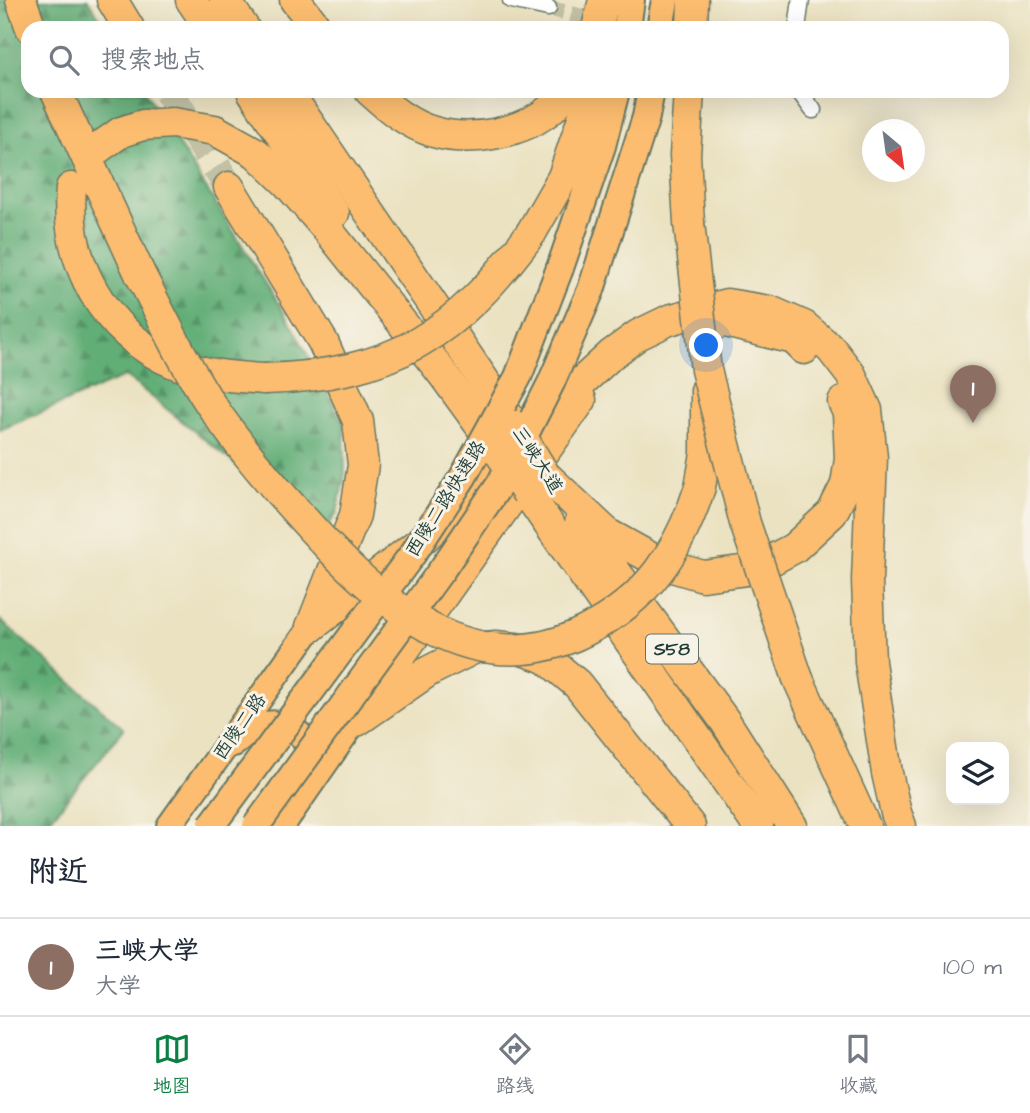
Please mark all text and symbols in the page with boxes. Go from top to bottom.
search box [21,21,1009,98]
icon: search [45,41,83,79]
text: 搜索地点 [101,42,205,78]
north arrow [862,119,925,182]
your location [689,328,723,362]
pin: 1 [950,365,996,423]
street label: 三峡大道 [505,421,569,499]
street label: 西陵二路快速路 [399,435,493,563]
road number: S58 [646,634,698,664]
street label: 西陵二路 [207,688,273,766]
map controls [946,742,1009,805]
button: layers [946,742,1009,805]
text: 附近 [28,851,88,893]
text: 三峡大学 [95,933,199,969]
text: 1 [50,951,52,983]
text: 100 m [943,951,1002,983]
text: 大学 [95,970,141,1002]
tab: 地图 [153,1030,191,1100]
tab: 路线 [496,1030,534,1100]
tab: 收藏 [839,1030,877,1100]

